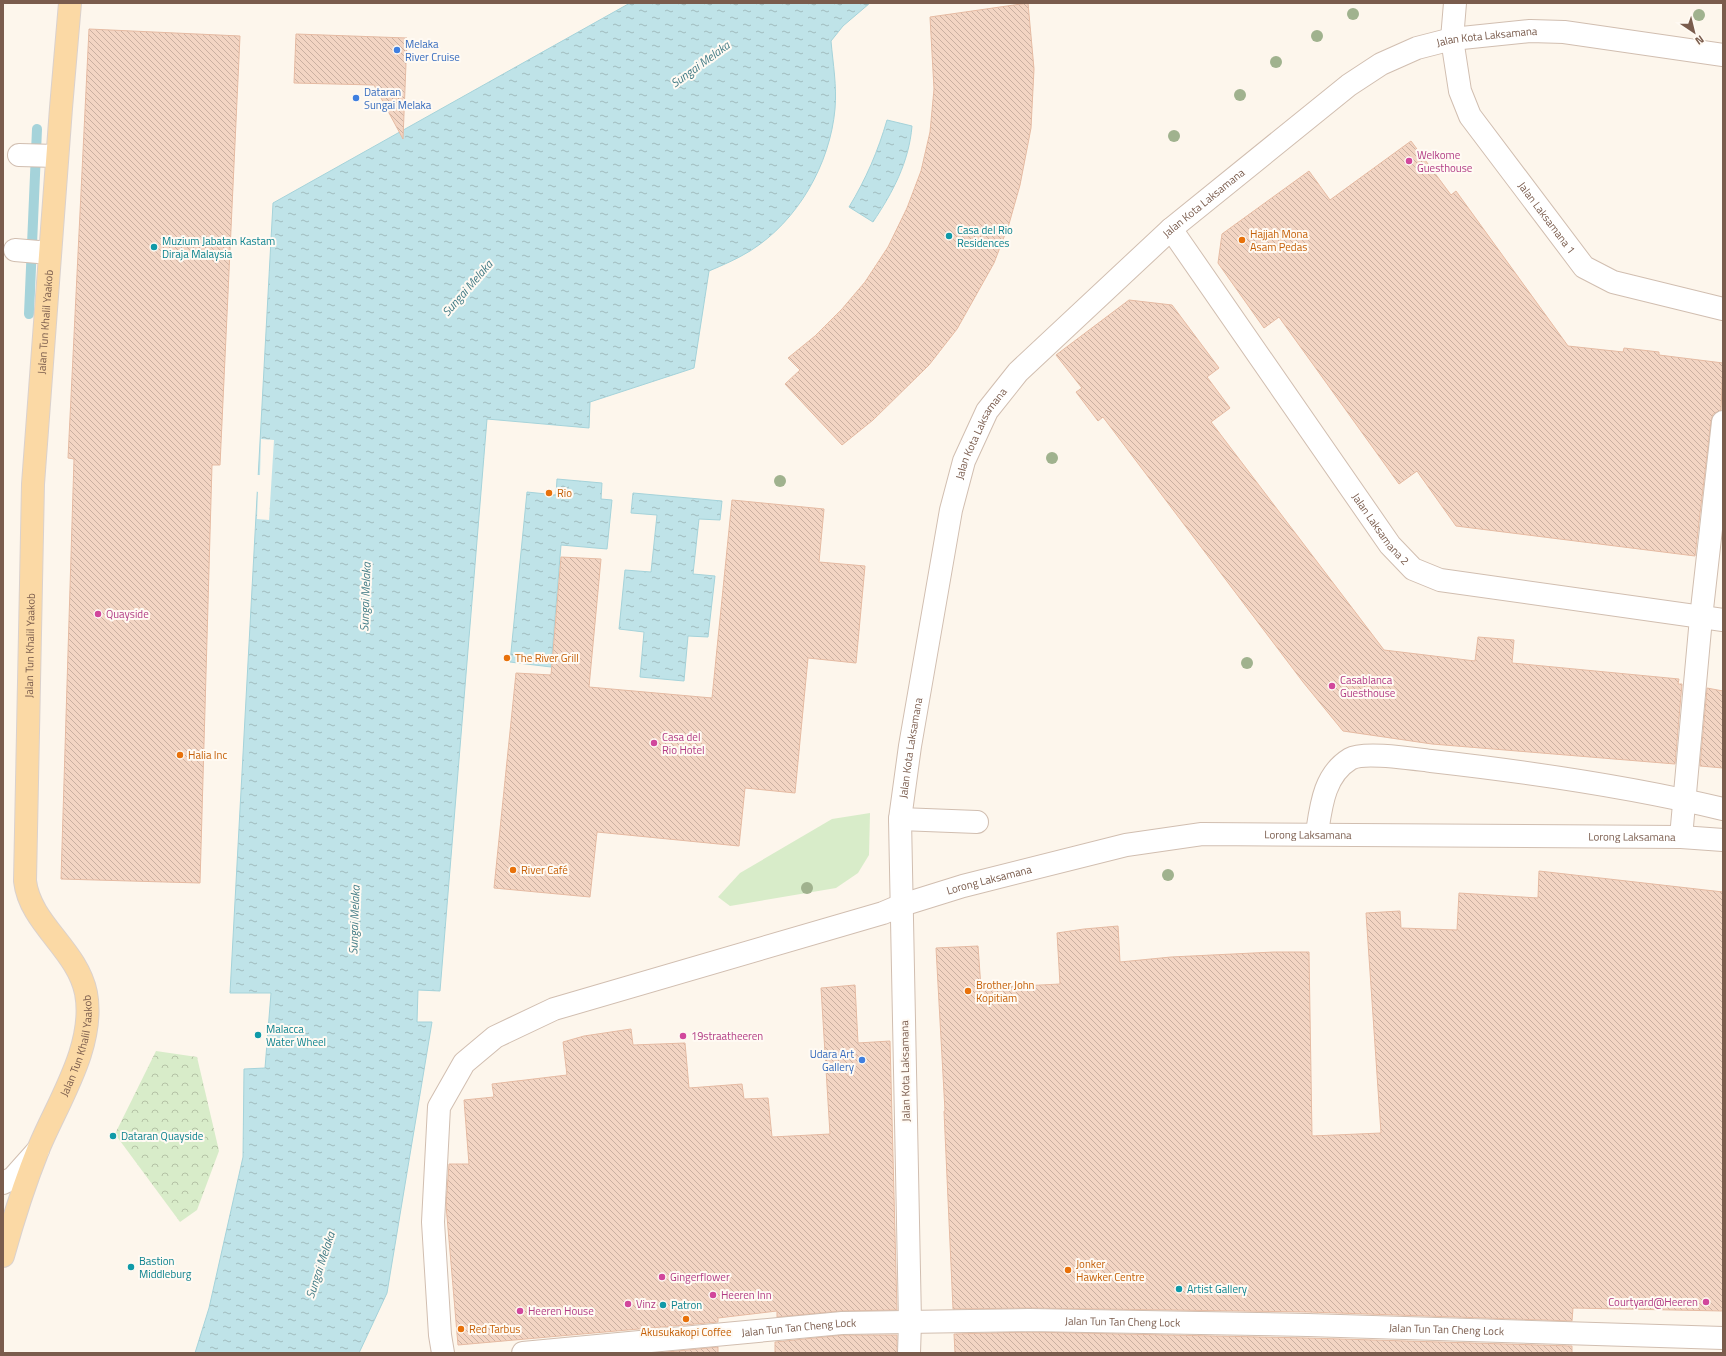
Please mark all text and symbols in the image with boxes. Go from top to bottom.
north arrow [1674,12,1714,52]
street label: Jalan Kota Laksamana [1435,23,1538,51]
text: N [1692,31,1707,49]
water label: Sungai Melaka [666,35,734,92]
place label: Melaka River Cruise [405,36,460,65]
marker: Melaka River Cruise [392,45,402,55]
place label: Dataran Sungai Melaka [364,84,432,113]
marker: Dataran Sungai Melaka [351,93,361,103]
place label: Welkome Guesthouse [1417,147,1473,176]
marker: Welkome Guesthouse [1404,156,1414,166]
street label: Jalan Kota Laksamana [1159,164,1248,241]
street label: Jalan Laksamana 1 [1514,178,1579,257]
place label: Casa del Rio Residences [957,222,1013,251]
place label: Hajjah Mona Asam Pedas [1250,226,1308,255]
marker: Casa del Rio Residences [944,231,954,241]
place label: Muzium Jabatan Kastam Diraja Malaysia [162,233,275,262]
marker: Hajjah Mona Asam Pedas [1237,235,1247,245]
marker: Muzium Jabatan Kastam Diraja Malaysia [149,242,159,252]
water label: Sungai Melaka [437,255,498,320]
street label: Jalan Tun Khalil Yaakob [33,269,57,375]
street label: Jalan Kota Laksamana [951,384,1011,481]
place label: Rio [557,485,572,501]
marker: Rio [544,488,554,498]
street label: Jalan Laksamana 2 [1348,490,1413,568]
water label: Sungai Melaka [354,561,376,632]
street label: Jalan Tun Khalil Yaakob [21,593,39,698]
place label: Quayside [106,606,149,622]
marker: Quayside [93,609,103,619]
place label: The River Grill [515,650,579,666]
marker: The River Grill [502,653,512,663]
place label: Casablanca Guesthouse [1340,672,1396,701]
marker: Casablanca Guesthouse [1327,681,1337,691]
street label: Jalan Kota Laksamana [895,696,926,799]
place label: Casa del Rio Hotel [662,729,705,758]
marker: Casa del Rio Hotel [649,738,659,748]
place label: Halia Inc [188,747,227,763]
marker: Halia Inc [175,750,185,760]
street label: Lorong Laksamana [1264,826,1352,843]
street label: Lorong Laksamana [1588,828,1676,845]
street label: Lorong Laksamana [944,861,1034,899]
place label: River Café [521,862,568,878]
marker: River Café [508,865,518,875]
water label: Sungai Melaka [343,884,365,955]
place label: Brother John Kopitiam [976,977,1035,1006]
marker: Brother John Kopitiam [963,986,973,996]
street label: Jalan Tun Khalil Yaakob [56,994,96,1099]
street label: Jalan Kota Laksamana [896,1020,914,1122]
place label: Malacca Water Wheel [266,1021,326,1050]
place label: 19straatheeren [691,1028,763,1044]
marker: Malacca Water Wheel [253,1030,263,1040]
marker: 19straatheeren [678,1031,688,1041]
place label: Udara Art Gallery [810,1046,855,1075]
marker: Udara Art Gallery [857,1055,867,1065]
place label: Dataran Quayside [121,1128,204,1144]
marker: Dataran Quayside [108,1131,118,1141]
water label: Sungai Melaka [300,1228,340,1301]
place label: Bastion Middleburg [139,1253,192,1282]
place label: Jonker Hawker Centre [1076,1256,1145,1285]
marker: Bastion Middleburg [126,1262,136,1272]
marker: Jonker Hawker Centre [1063,1265,1073,1275]
place label: Gingerflower [670,1269,730,1285]
marker: Gingerflower [657,1272,667,1282]
place label: Artist Gallery [1187,1281,1248,1297]
marker: Artist Gallery [1174,1284,1184,1294]
place label: Heeren Inn [721,1287,772,1303]
marker: Heeren Inn [708,1290,718,1300]
place label: Courtyard@Heeren [1608,1294,1698,1310]
place label: Vinz [636,1296,656,1312]
place label: Patron [671,1297,702,1313]
marker: Courtyard@Heeren [1701,1297,1711,1307]
marker: Vinz [623,1299,633,1309]
marker: Patron [658,1300,668,1310]
place label: Heeren House [528,1303,594,1319]
marker: Heeren House [515,1306,525,1316]
street label: Jalan Tun Tan Cheng Lock [1065,1313,1181,1331]
marker: Akusukakopi Coffee [681,1314,691,1324]
street label: Jalan Tun Tan Cheng Lock [741,1315,857,1340]
street label: Jalan Tun Tan Cheng Lock [1389,1320,1505,1339]
place label: Red Tarbus [469,1321,520,1337]
marker: Red Tarbus [456,1324,466,1334]
place label: Akusukakopi Coffee [641,1324,732,1340]

